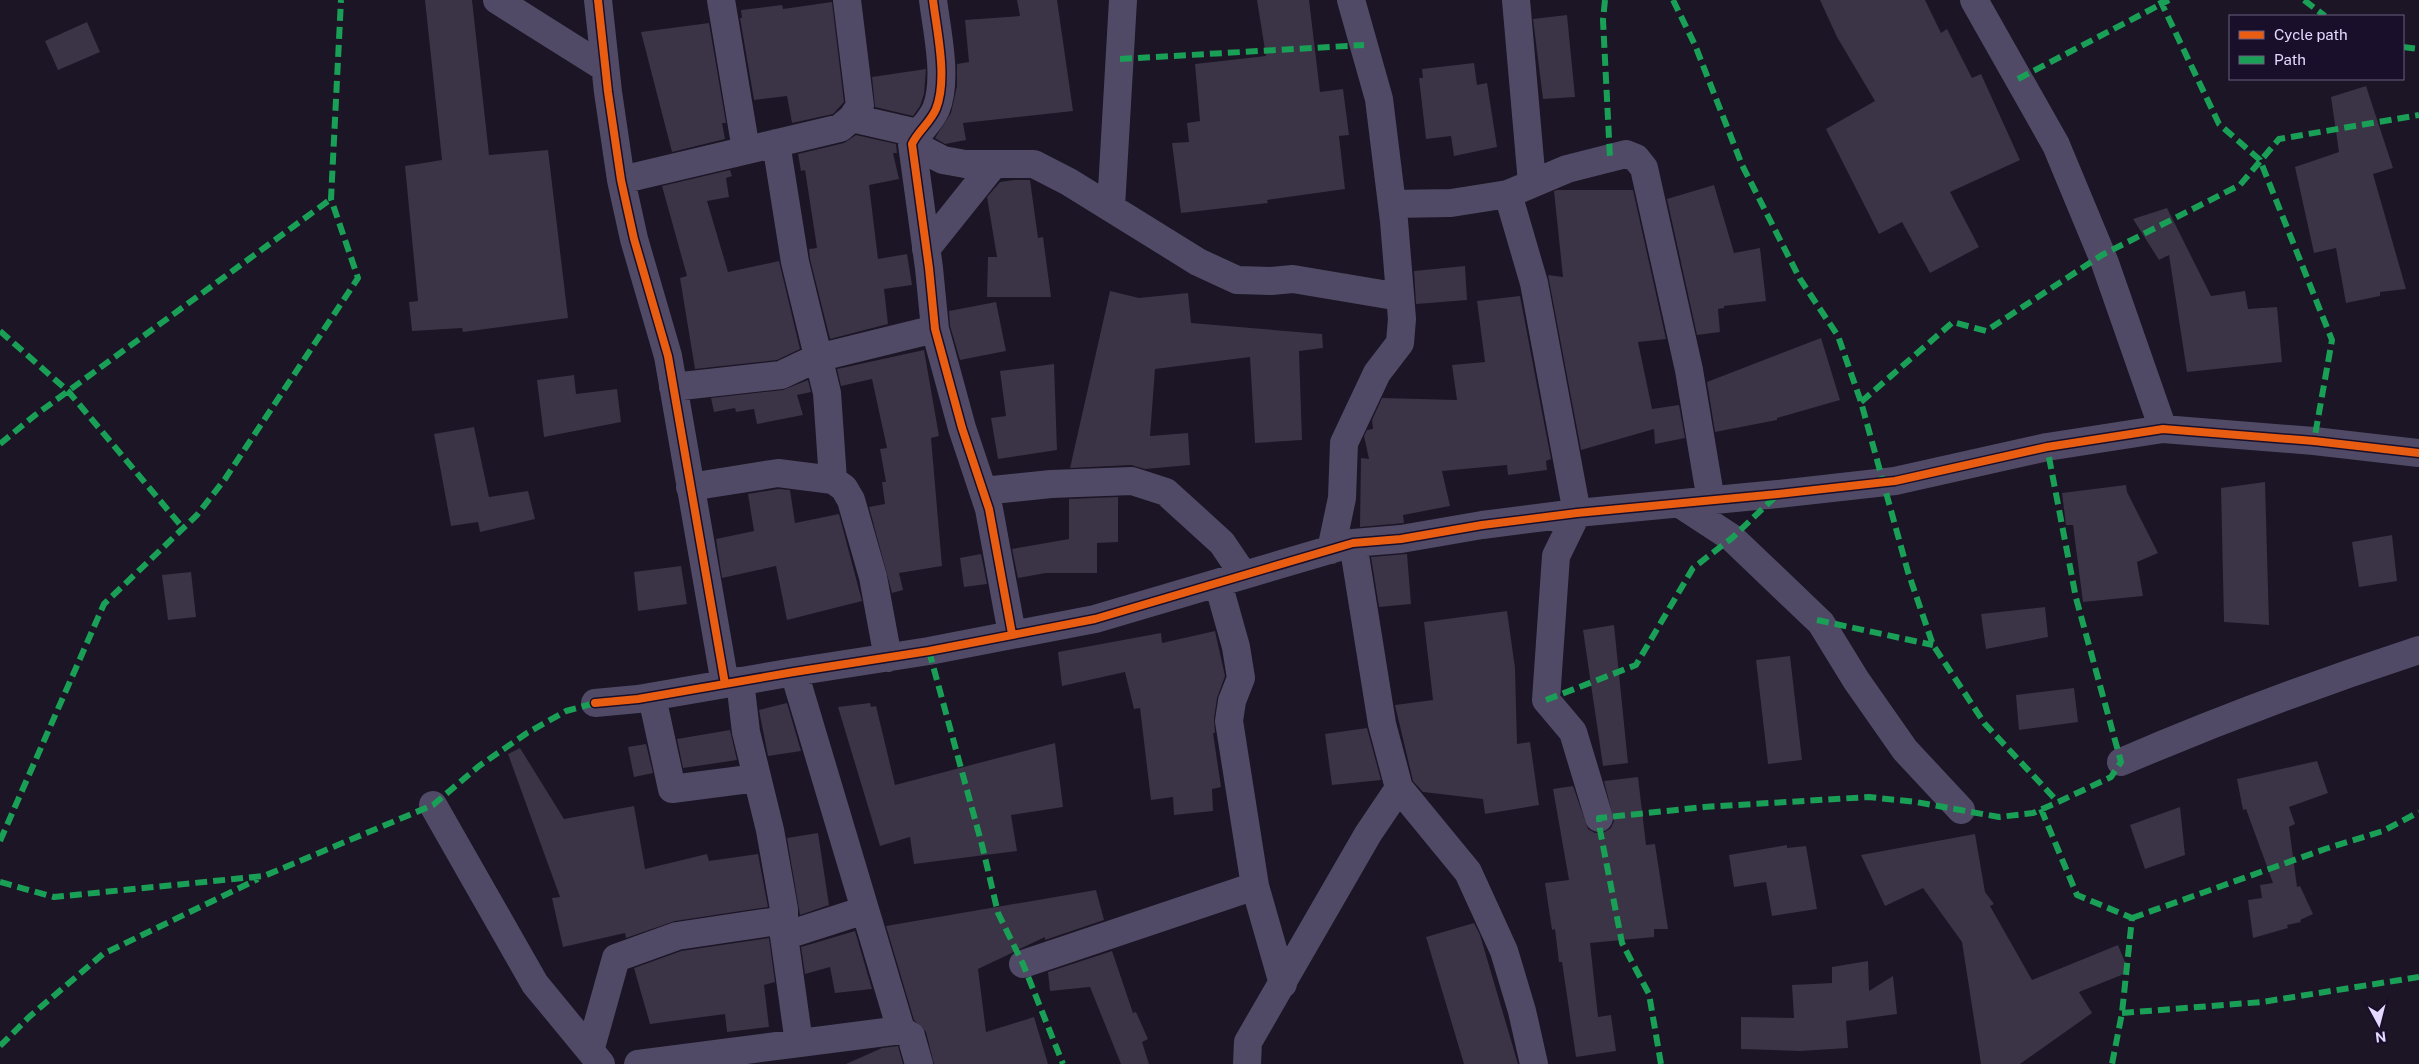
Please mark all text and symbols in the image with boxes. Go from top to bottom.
legend [2229,15,2404,80]
text: Cycle path [2274,26,2348,43]
text: Path [2274,51,2306,68]
north arrow [2354,999,2404,1049]
text: N [2374,1028,2387,1046]

